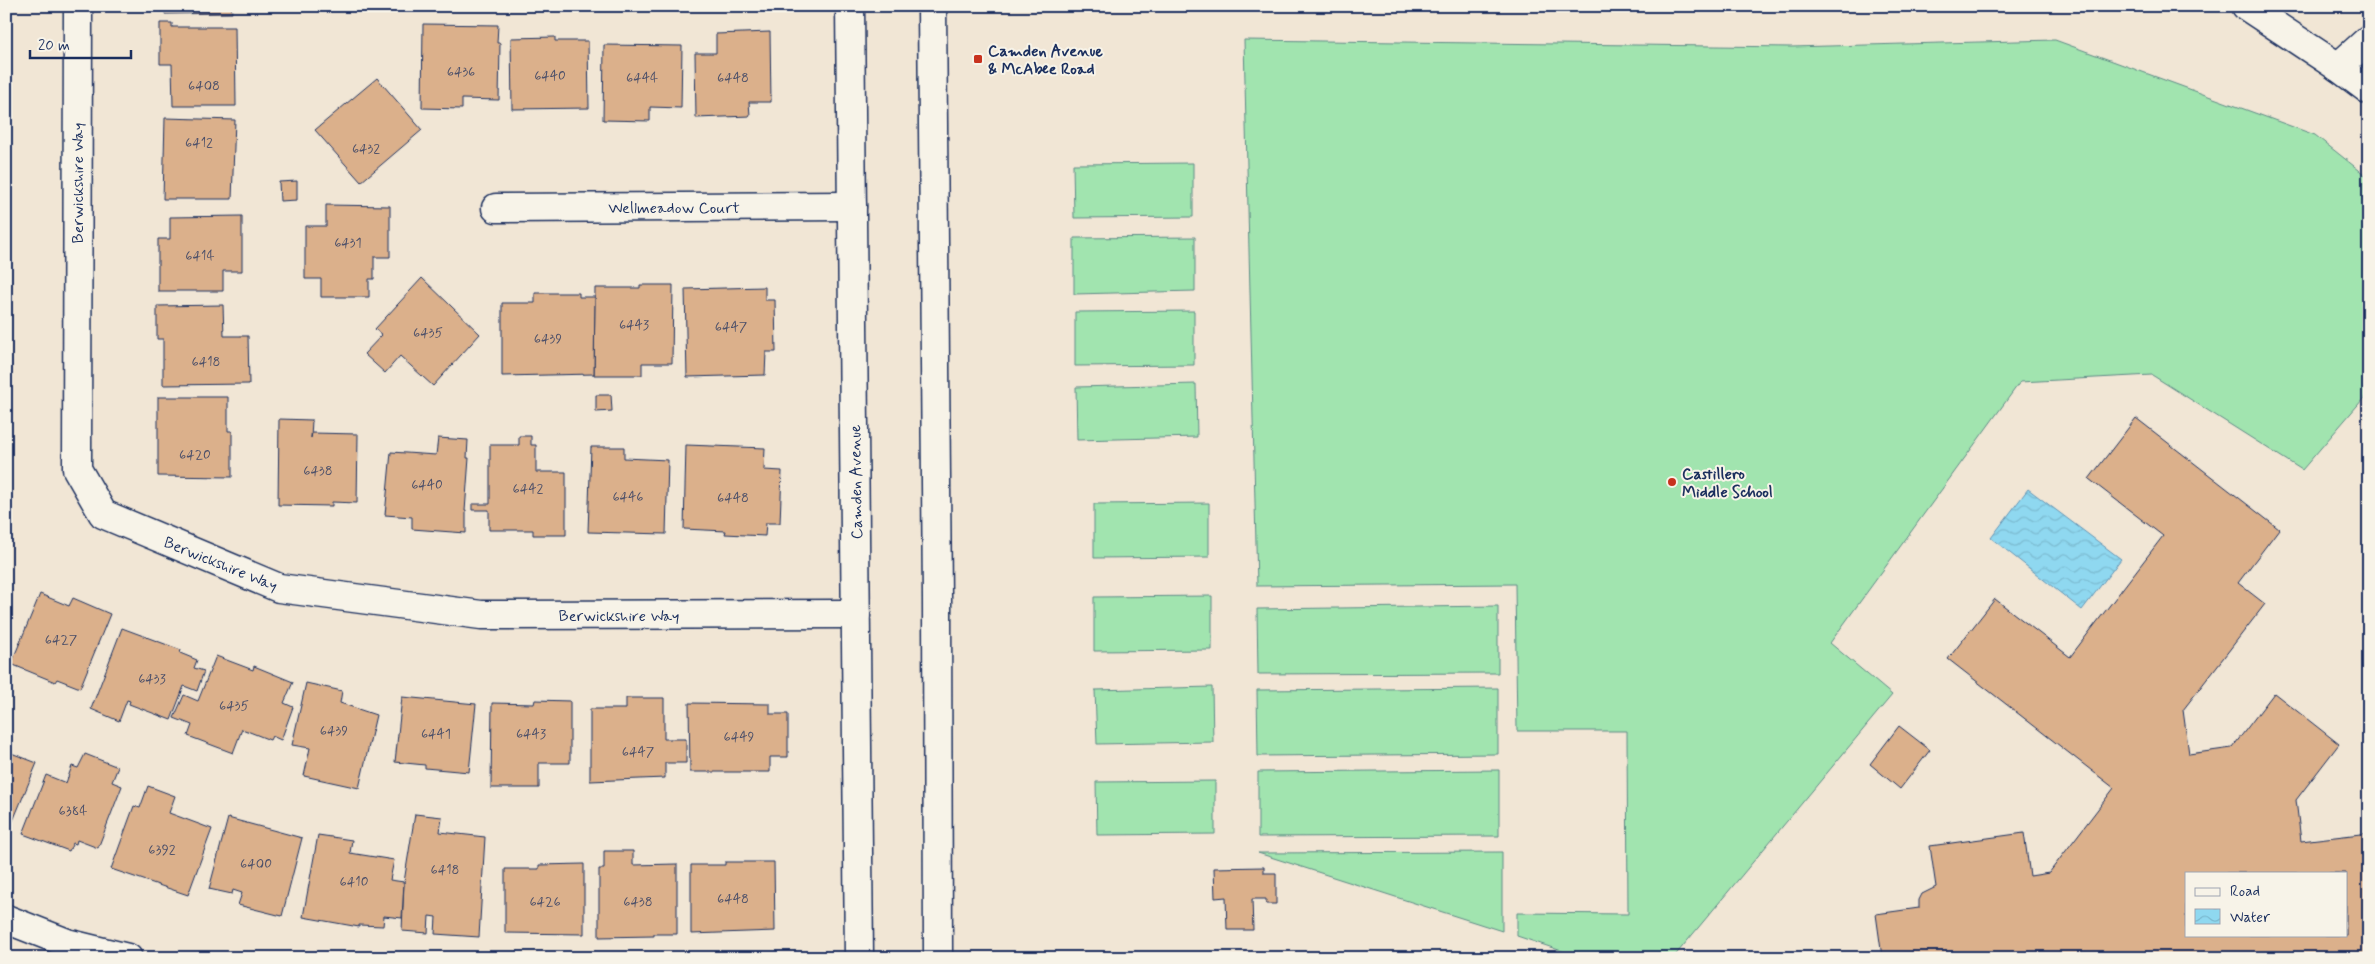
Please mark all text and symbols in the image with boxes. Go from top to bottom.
scale bar [30,28,131,60]
text: 20 m [38,36,70,56]
place label: Camden Avenue & McAbee Road [988,41,1103,80]
marker: Camden Avenue & McAbee Road [972,53,984,65]
house number: 6436 [447,63,475,81]
house number: 6440 [534,67,566,85]
house number: 6444 [626,69,658,87]
house number: 6448 [717,69,749,87]
house number: 6408 [188,77,220,95]
street label: Berwickshire Way [68,123,89,243]
house number: 6412 [185,134,213,152]
house number: 6432 [352,140,380,158]
street label: Wellmeadow Court [608,198,740,219]
house number: 6431 [334,234,362,252]
house number: 6414 [185,247,215,265]
house number: 6443 [619,316,649,334]
house number: 6447 [715,318,748,336]
house number: 6435 [413,324,443,342]
house number: 6439 [534,330,562,348]
house number: 6418 [191,353,221,371]
street label: Camden Avenue [845,424,868,540]
house number: 6420 [179,446,211,464]
house number: 6438 [303,462,333,480]
place label: Castillero Middle School [1682,464,1773,503]
house number: 6440 [411,476,443,494]
marker: Castillero Middle School [1666,476,1678,488]
house number: 6442 [513,480,544,498]
house number: 6446 [612,488,644,506]
house number: 6448 [717,489,749,507]
street label: Berwickshire Way [160,532,280,597]
street label: Berwickshire Way [559,606,679,627]
house number: 6427 [45,631,78,649]
house number: 6433 [138,670,166,688]
house number: 6435 [219,697,249,715]
house number: 6439 [320,722,348,740]
house number: 6441 [421,725,451,743]
house number: 6443 [516,725,546,743]
house number: 6449 [724,728,755,746]
house number: 6447 [622,743,655,761]
house number: 6384 [59,802,87,820]
house number: 6392 [148,841,176,859]
house number: 6400 [240,855,272,873]
house number: 6418 [430,861,460,879]
legend [2185,872,2348,936]
house number: 6410 [340,873,369,891]
text: Road [2230,882,2260,902]
house number: 6448 [717,890,749,908]
house number: 6426 [529,893,561,911]
house number: 6438 [623,893,653,911]
text: Water [2230,908,2270,928]

